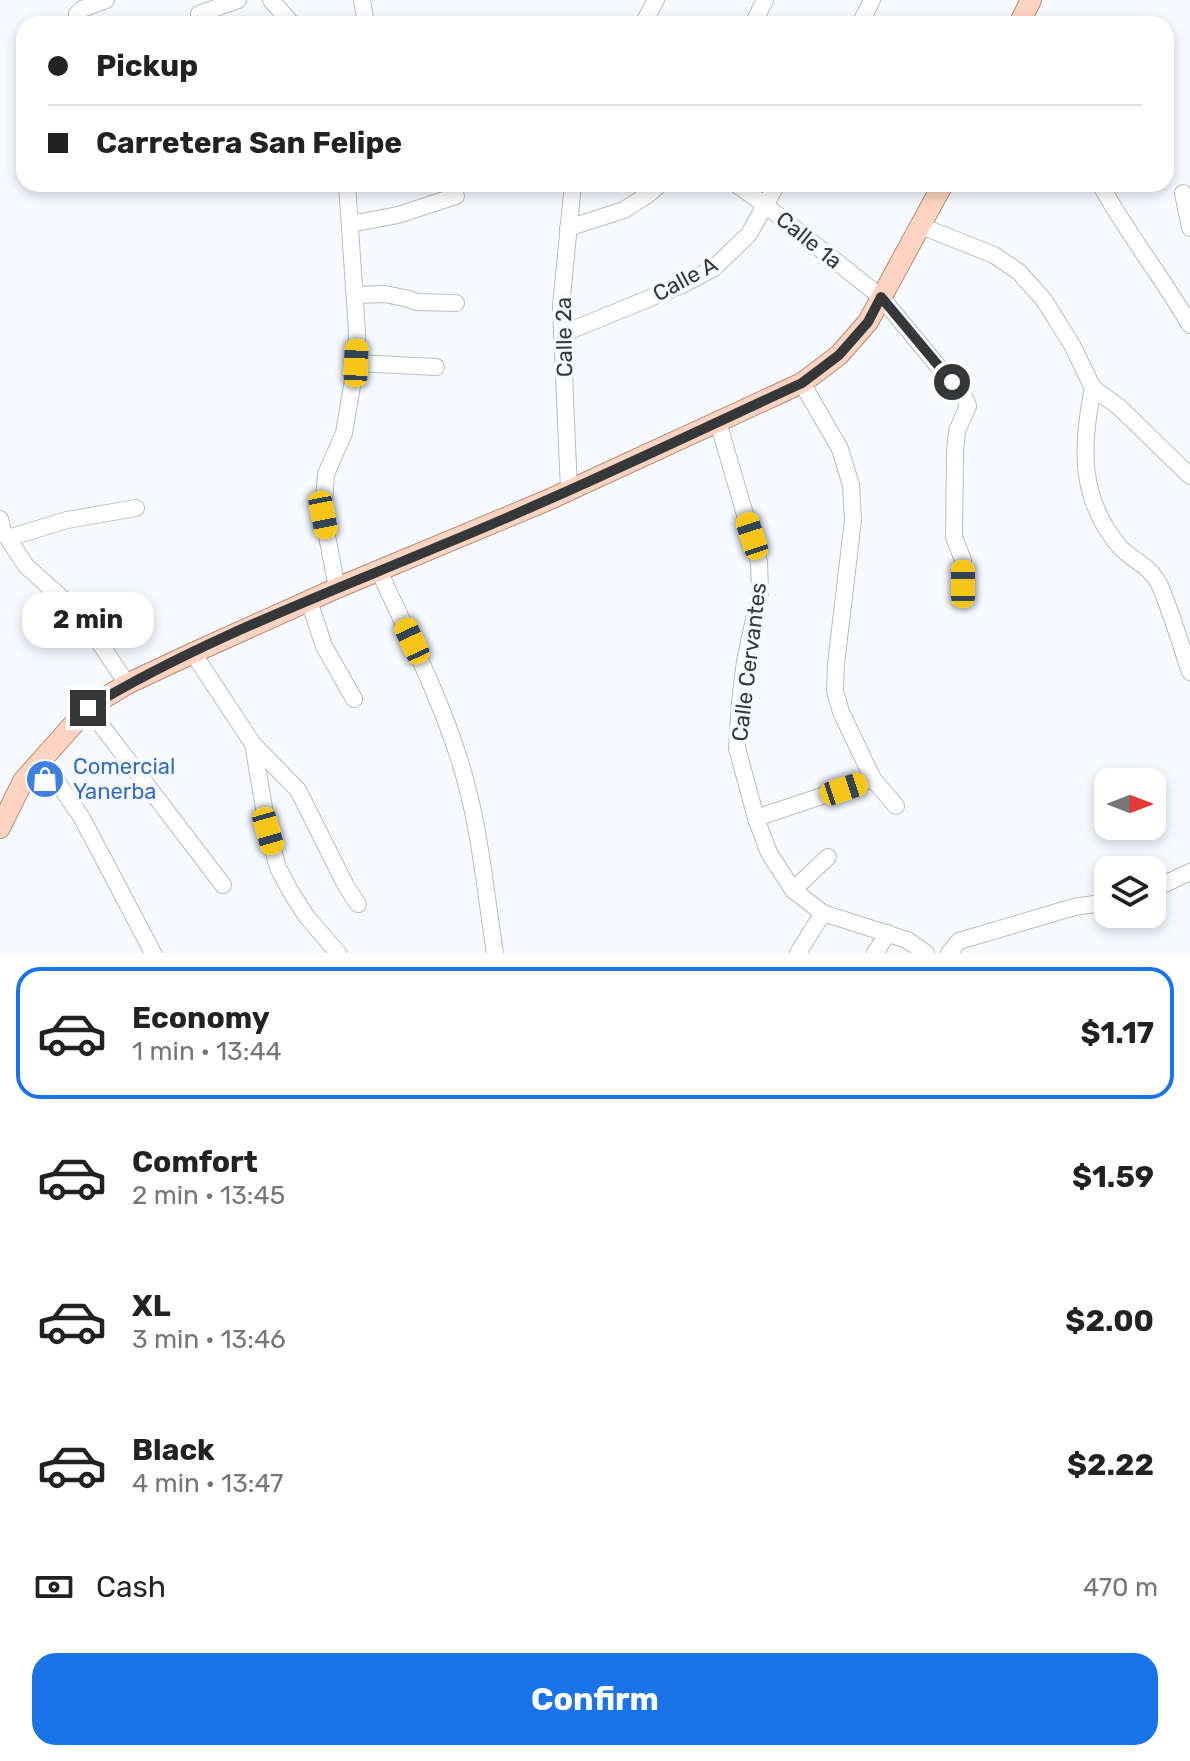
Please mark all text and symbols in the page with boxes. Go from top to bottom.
text: Pickup [96,48,198,84]
text: Carretera San Felipe [96,125,402,161]
street label: Calle 1a [771,205,847,275]
street label: Calle A [648,251,722,307]
street label: Calle 2a [550,297,578,377]
car [343,339,369,387]
route start [934,364,970,400]
car [307,489,339,541]
car [733,509,771,563]
car [951,560,975,608]
street label: Calle Cervantes [726,581,772,743]
callout: 2 min [22,592,154,648]
text: 2 min [53,604,123,635]
car [391,614,433,668]
route end [70,690,106,726]
place label: Comercial Yanerba [73,753,175,805]
shop icon: Comercial Yanerba [24,758,66,800]
north arrow [1094,768,1166,840]
map controls [1094,768,1166,928]
car [817,770,871,808]
car [250,805,286,857]
button: layers [1094,856,1166,928]
icon: car [36,997,108,1069]
text: Economy [132,1000,270,1036]
text: $1.17 [1080,1015,1154,1051]
text: 1 min · 13:44 [132,1036,282,1067]
icon: car [36,1141,108,1213]
text: Comfort [132,1144,258,1180]
text: $1.59 [1072,1159,1154,1195]
text: 2 min · 13:45 [132,1180,285,1211]
icon: car [36,1285,108,1357]
text: XL [132,1288,171,1324]
text: $2.00 [1065,1303,1154,1339]
text: 3 min · 13:46 [132,1324,286,1355]
icon: car [36,1429,108,1501]
text: Black [132,1432,215,1468]
text: $2.22 [1067,1447,1154,1483]
text: 4 min · 13:47 [132,1468,283,1499]
icon: cash [32,1565,76,1609]
text: Cash [96,1569,166,1605]
text: 470 m [1083,1572,1158,1603]
button: Confirm [32,1653,1158,1745]

